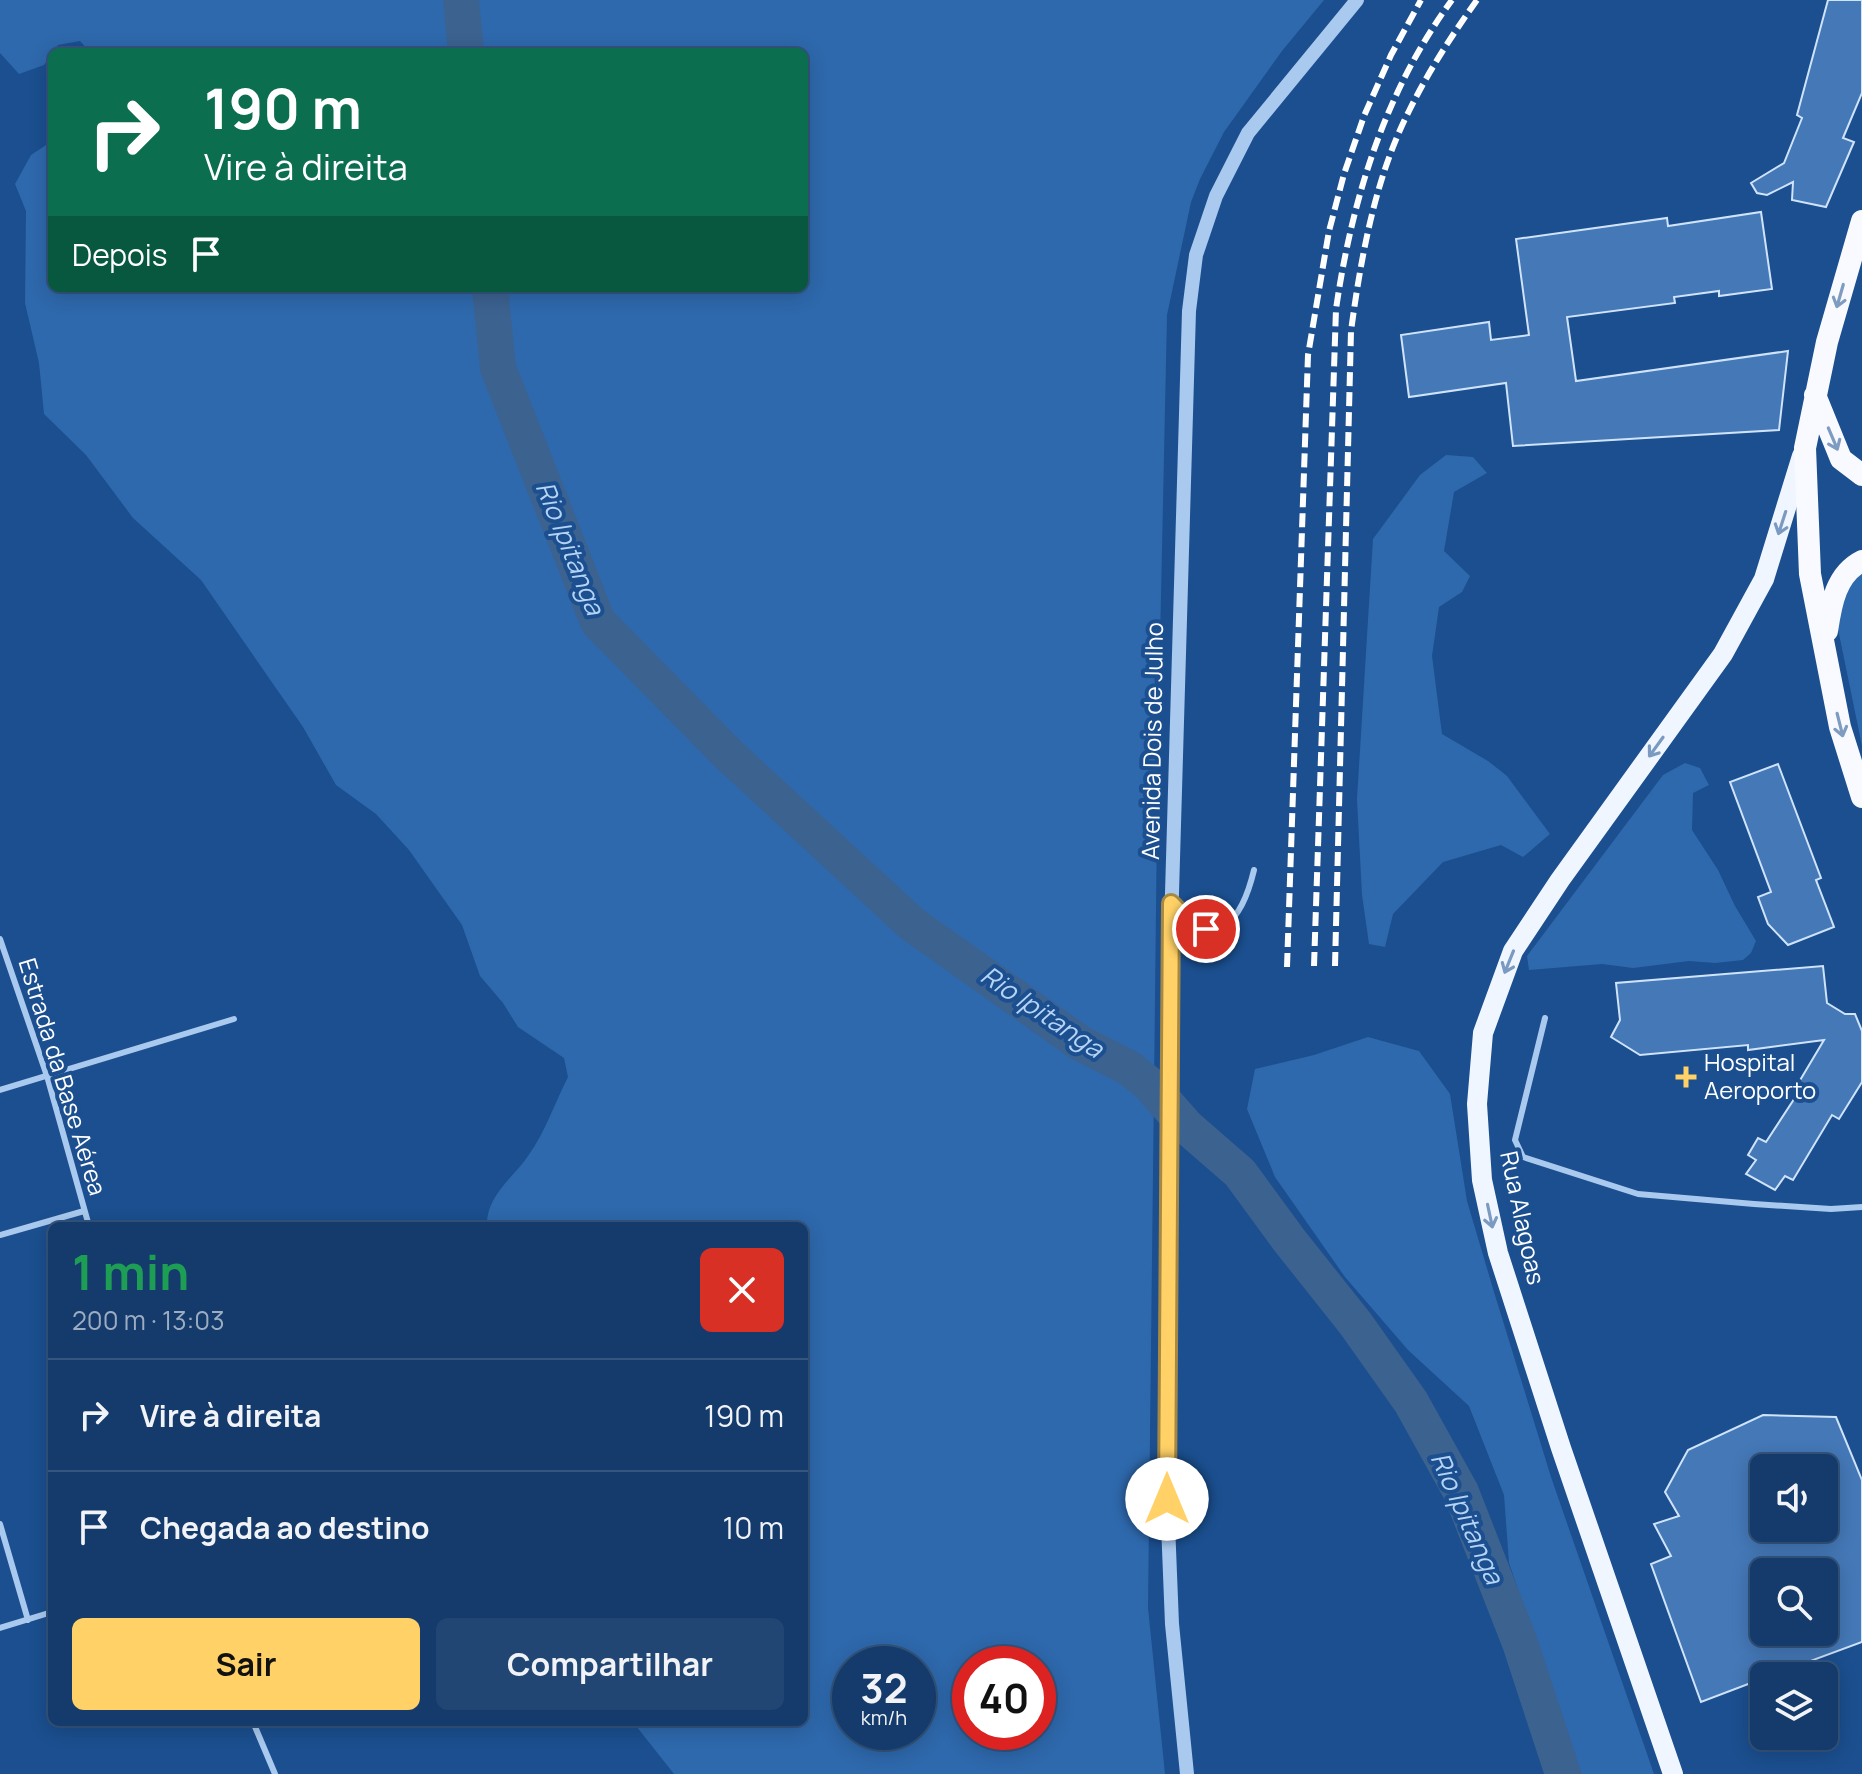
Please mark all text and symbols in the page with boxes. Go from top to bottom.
text: 190 m [204,69,362,146]
icon: right [72,80,176,184]
text: Vire à direita [204,142,408,191]
icon: arrive [184,232,228,276]
text: Depois [72,234,168,275]
one-way arrow [1832,282,1847,308]
one-way arrow [1826,426,1841,451]
water label: Rio Ipitanga [528,476,615,621]
one-way arrow [1774,510,1789,535]
street label: Avenida Dois de Julho [1133,622,1170,860]
one-way arrow [1833,712,1848,738]
one-way arrow [1647,736,1664,758]
pin [1172,895,1240,963]
icon: arrive [1184,907,1228,951]
one-way arrow [1501,949,1515,974]
street label: Estrada da Base Aérea [12,954,115,1199]
water label: Rio Ipitanga [974,957,1112,1066]
place label: Hospital Aeroporto [1704,1045,1816,1106]
marker: Hospital Aeroporto [1675,1066,1697,1088]
street label: Rua Alagoas [1493,1148,1554,1288]
one-way arrow [1483,1202,1498,1228]
text: 1 min [72,1239,189,1304]
button: close [700,1248,784,1332]
text: 200 m · 13:03 [72,1302,225,1338]
icon: right [72,1393,116,1437]
text: Vire à direita [140,1395,321,1436]
text: 190 m [704,1395,784,1436]
water label: Rio Ipitanga [1423,1446,1514,1591]
map controls [1750,1454,1838,1750]
button: sound [1750,1454,1838,1542]
position arrow [1125,1457,1209,1541]
icon: arrive [72,1505,116,1549]
text: Chegada ao destino [140,1507,430,1548]
text: 10 m [723,1507,784,1548]
button: search [1750,1558,1838,1646]
button: Sair [72,1618,420,1710]
button: Compartilhar [436,1618,784,1710]
speed limit sign: 40 [952,1646,1056,1750]
text: 32 [860,1660,908,1715]
button: layers [1750,1662,1838,1750]
text: km/h [861,1704,907,1731]

